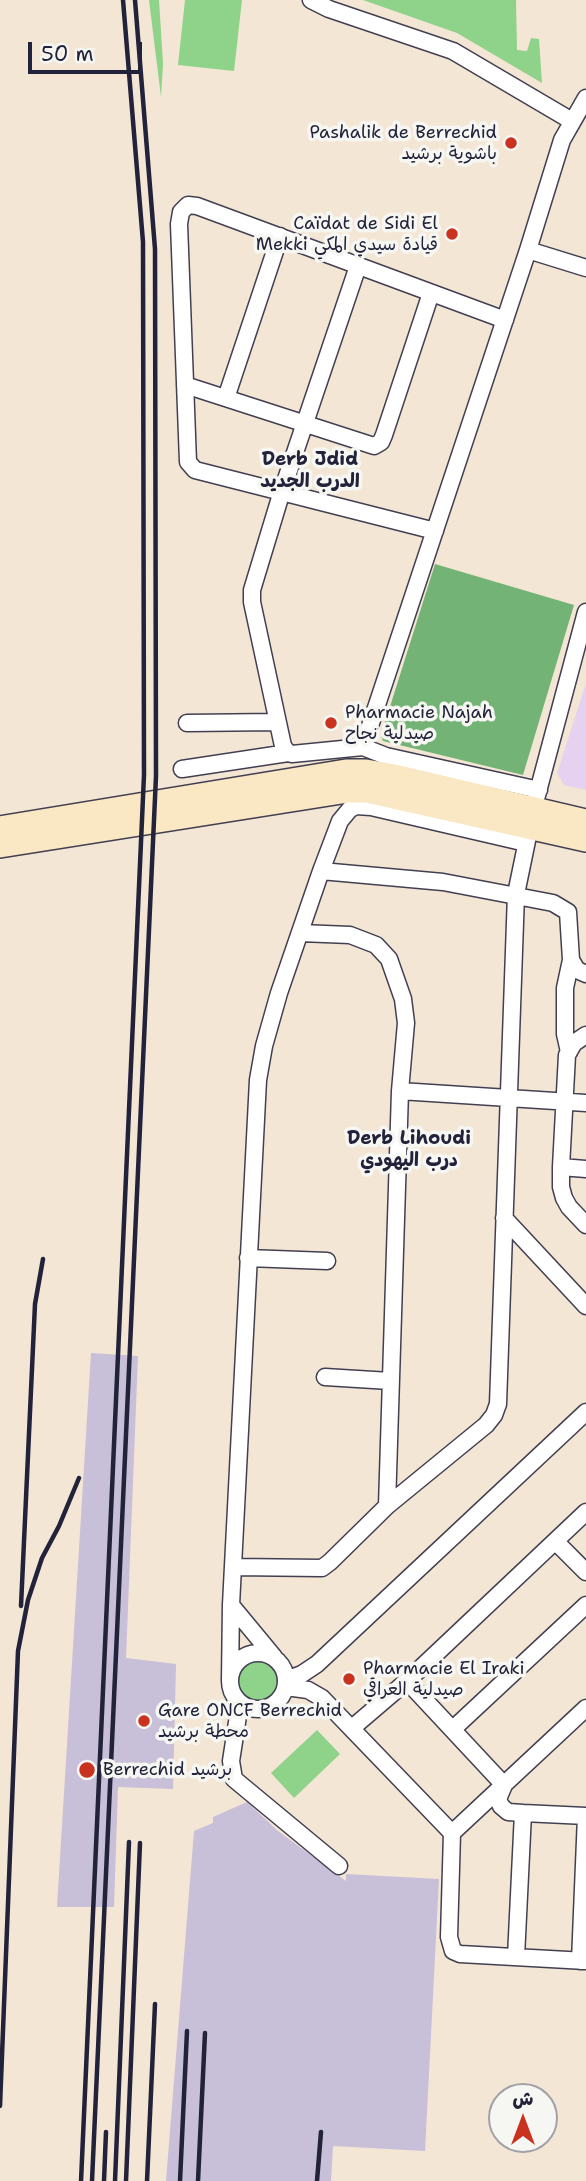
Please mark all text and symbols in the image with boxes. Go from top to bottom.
scale bar [32,28,145,72]
text: 50 m [41,40,94,68]
place label: Pashalik de Berrechid باشوية برشيد [309,122,497,164]
marker: Pashalik de Berrechid باشوية برشيد [503,135,519,151]
place label: Caïdat de Sidi El Mekki قيادة سيدي المكي [256,213,438,256]
marker: Caïdat de Sidi El Mekki قيادة سيدي المكي [444,226,460,242]
district label: Derb Jdid الدرب الجديد [260,449,360,493]
place label: Pharmacie Najah صيدلية نجاح [345,702,493,744]
marker: Pharmacie Najah صيدلية نجاح [323,715,339,731]
district label: Derb Lihoudi درب اليهودي [347,1128,471,1172]
place label: Pharmacie El Iraki صيدلية العراقي [363,1658,525,1700]
marker: Pharmacie El Iraki صيدلية العراقي [341,1671,357,1687]
place label: Gare ONCF Berrechid محطة برشيد [158,1700,342,1742]
marker: Gare ONCF Berrechid محطة برشيد [136,1713,152,1729]
place label: Berrechid برشيد [103,1759,232,1781]
marker: Berrechid برشيد [77,1760,97,1780]
north arrow [488,2083,558,2153]
text: ش [513,2086,533,2111]

